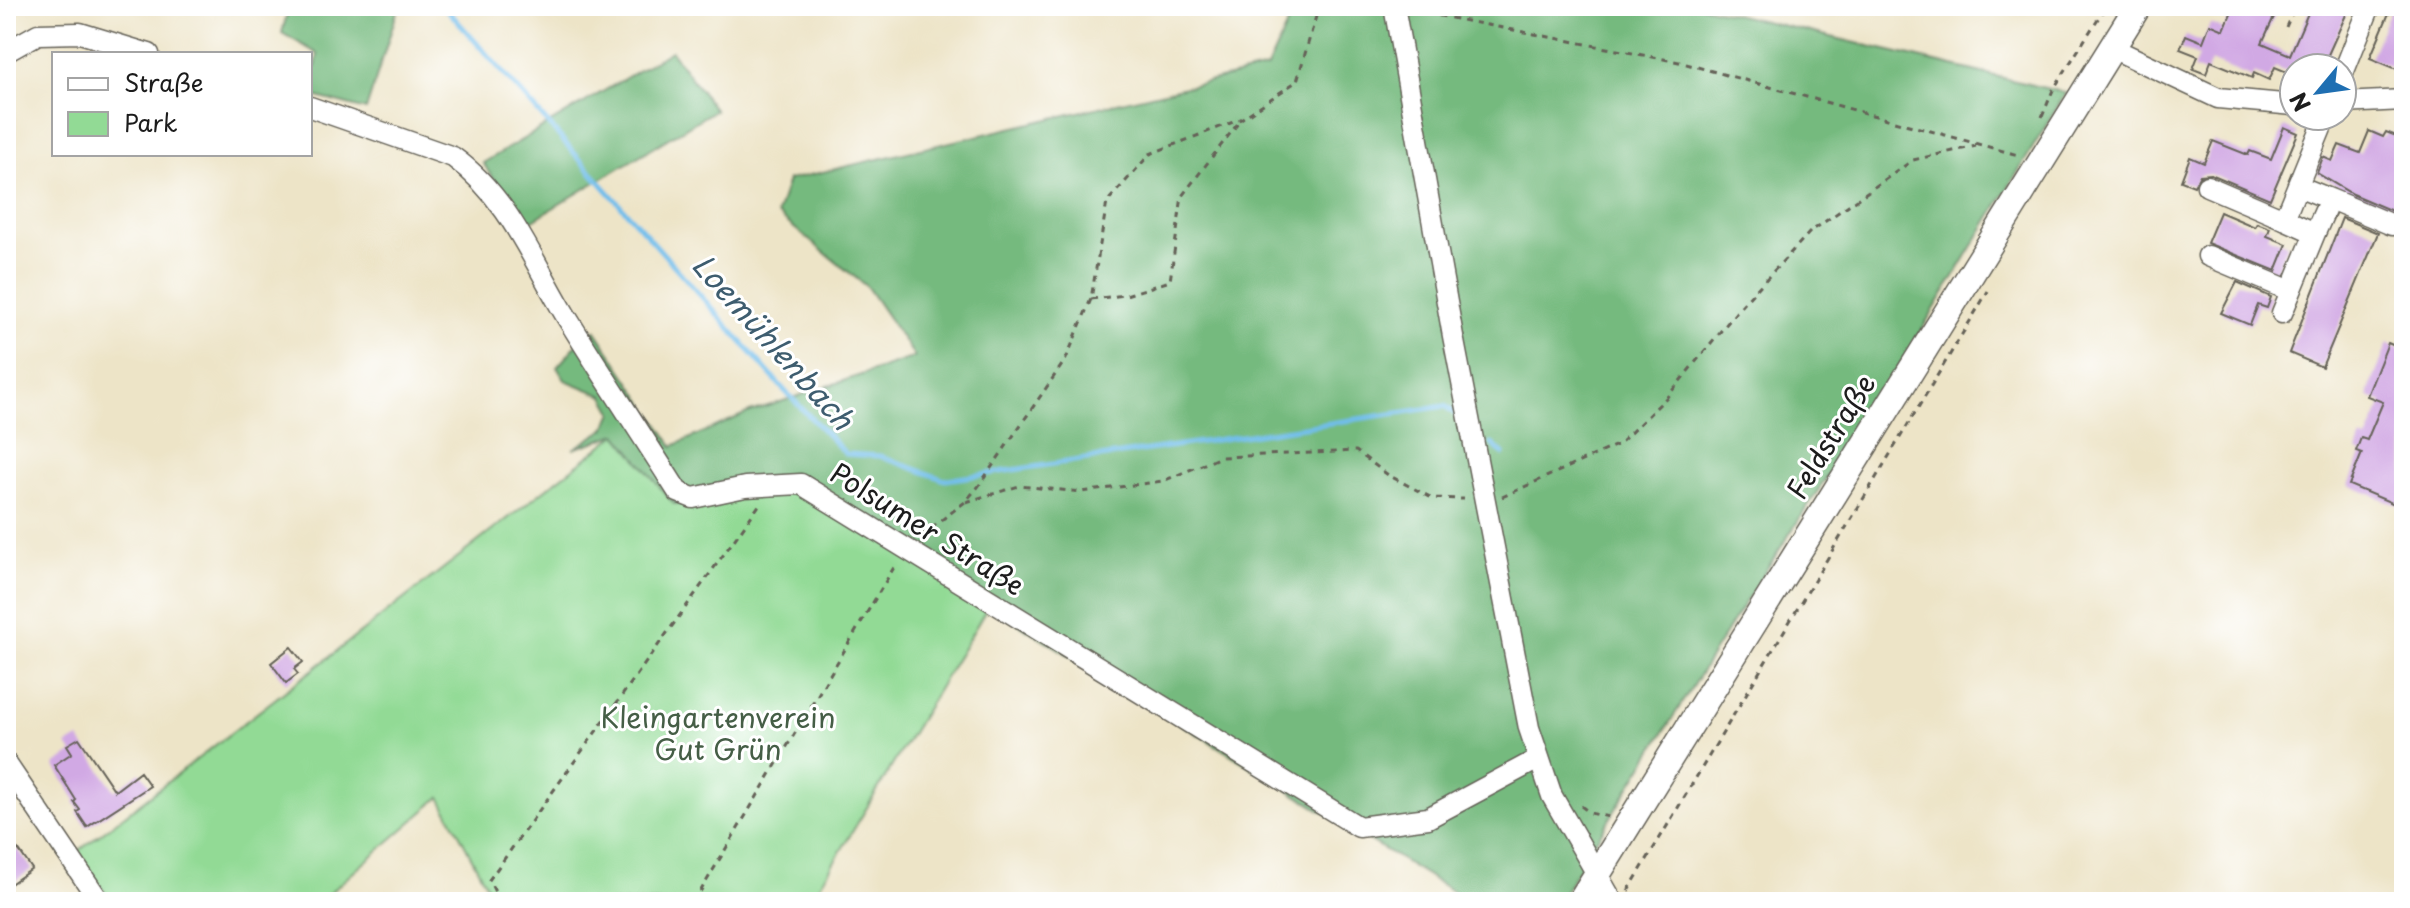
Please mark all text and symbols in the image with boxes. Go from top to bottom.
legend [52,52,312,156]
north arrow [2278,52,2358,132]
text: Straße [124,64,203,100]
text: N [2281,87,2318,118]
text: Park [124,104,178,140]
water label: Loemühlenbach [683,243,866,439]
street label: Feldstraße [1775,365,1885,507]
street label: Polsumer Straße [822,451,1034,605]
park label: Kleingartenverein Gut Grün [600,695,836,770]

